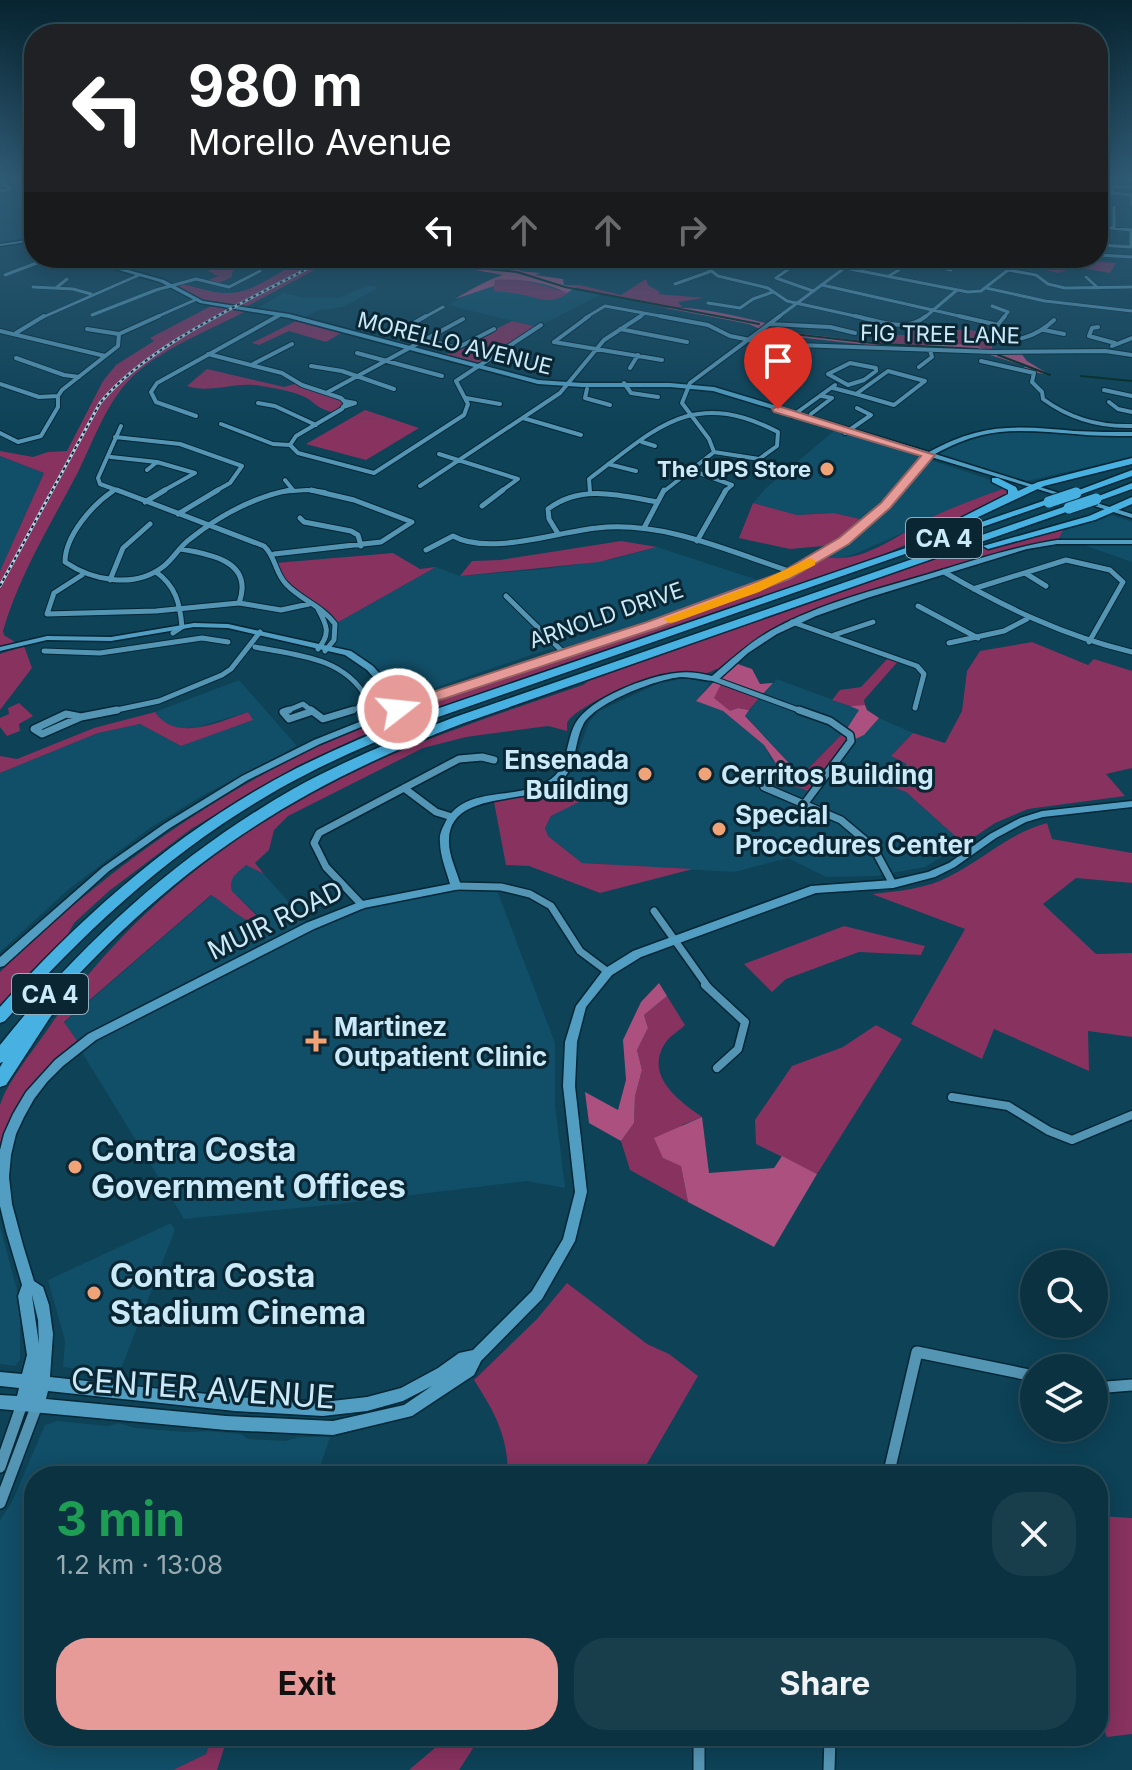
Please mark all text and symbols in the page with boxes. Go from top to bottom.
text: 980 m [188,52,363,120]
icon: left [56,56,160,160]
text: Morello Avenue [188,120,452,164]
icon: left [418,208,462,252]
icon: ahead [502,208,546,252]
icon: ahead [586,208,630,252]
icon: right [670,208,714,252]
street label: MORELLO AVENUE [355,306,555,380]
street label: FIG TREE LANE [860,320,1020,348]
pin [744,327,812,409]
icon: arrive [756,339,800,383]
place label: The UPS Store [657,456,811,482]
marker: The UPS Store [818,460,836,478]
road number: CA 4 [906,518,982,558]
street label: ARNOLD DRIVE [525,576,687,654]
position arrow [356,667,440,751]
place label: Ensenada Building [504,744,629,805]
place label: Cerritos Building [721,759,934,790]
marker: Ensenada Building [636,765,654,783]
marker: Cerritos Building [696,765,714,783]
place label: Special Procedures Center [735,799,974,860]
marker: Special Procedures Center [710,820,728,838]
street label: MUIR ROAD [202,874,348,966]
road number: CA 4 [12,974,88,1014]
place label: Martinez Outpatient Clinic [334,1011,547,1072]
marker: Martinez Outpatient Clinic [305,1030,327,1052]
place label: Contra Costa Government Offices [91,1130,406,1206]
marker: Contra Costa Government Offices [66,1158,84,1176]
map controls [1020,1250,1108,1442]
button: search [1020,1250,1108,1338]
place label: Contra Costa Stadium Cinema [110,1256,366,1332]
marker: Contra Costa Stadium Cinema [85,1284,103,1302]
button: layers [1020,1354,1108,1442]
street label: CENTER AVENUE [70,1359,336,1417]
text: 3 min [56,1489,185,1548]
button: close [992,1492,1076,1576]
text: 1.2 km · 13:08 [56,1549,223,1580]
button: Exit [56,1638,558,1730]
button: Share [574,1638,1076,1730]

